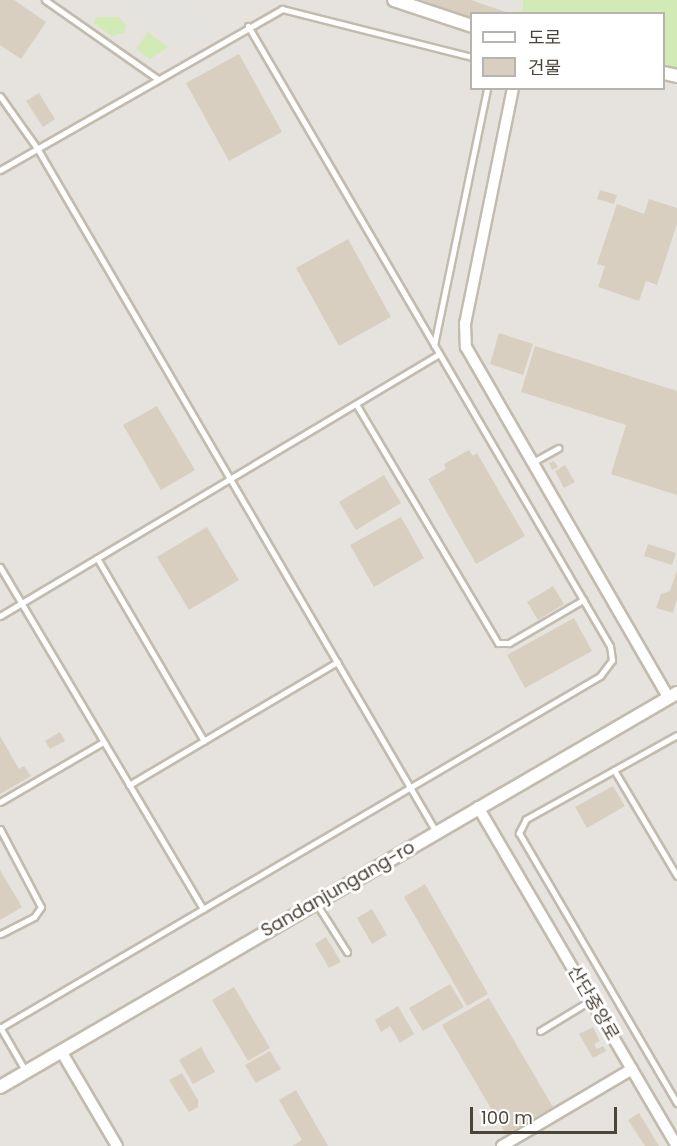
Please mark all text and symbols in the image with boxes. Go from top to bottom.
legend [470,12,665,90]
text: 도로 [528,25,561,50]
text: 건물 [528,55,561,80]
street label: Sandanjungang-ro [257,836,419,942]
street label: 산단중앙로 [563,962,623,1044]
scale bar [473,1095,620,1133]
text: 100 m [481,1105,533,1130]

